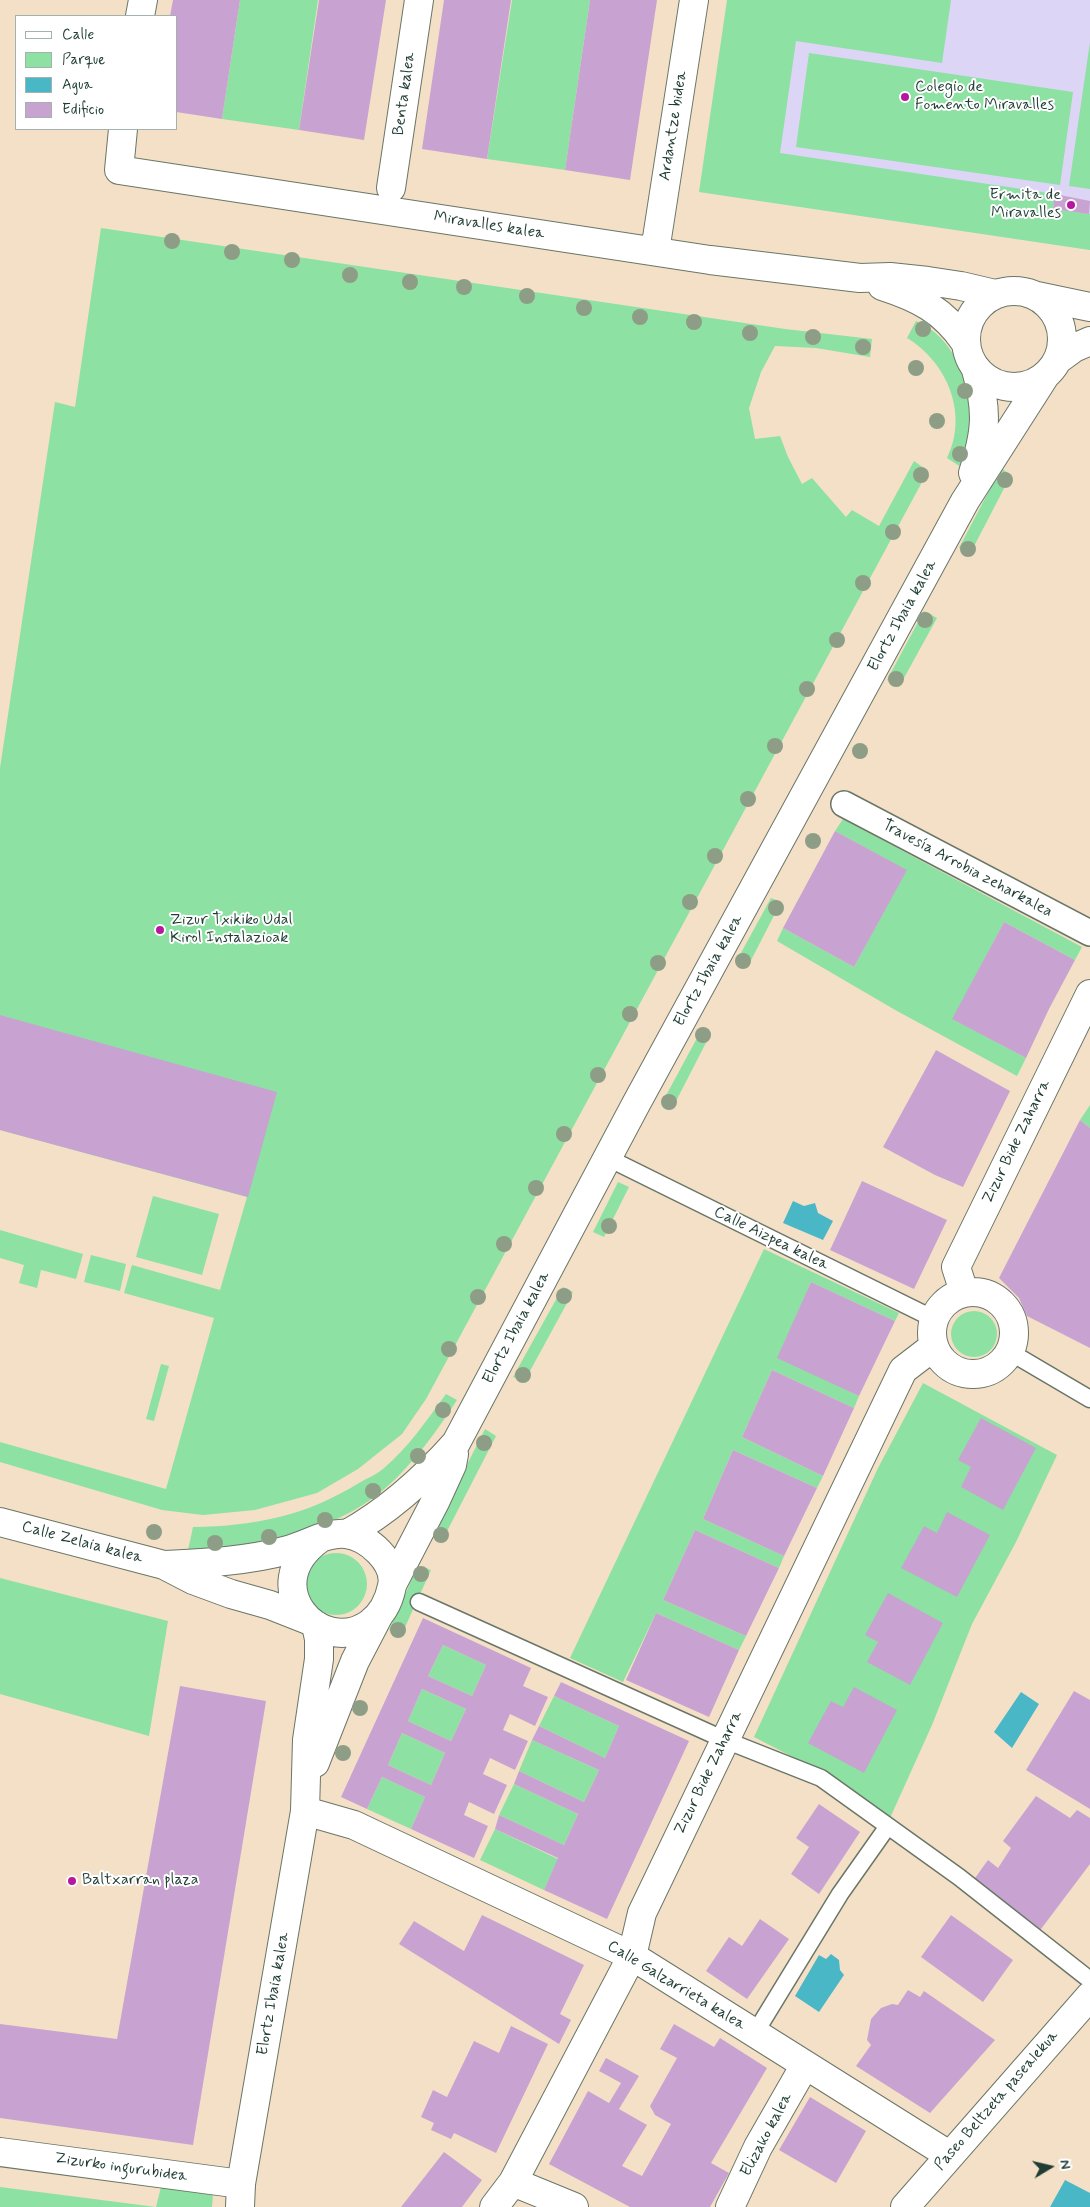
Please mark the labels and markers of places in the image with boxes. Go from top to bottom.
place label: Colegio de Fomento Miravalles [915,78,1054,116]
marker: Colegio de Fomento Miravalles [899,91,911,103]
place label: Ermita de Miravalles [990,186,1061,224]
marker: Ermita de Miravalles [1065,199,1077,211]
place label: Zizur Txikiko Udal Kirol Instalazioak [170,911,293,949]
marker: Zizur Txikiko Udal Kirol Instalazioak [154,924,166,936]
place label: Baltxarran plaza [82,1871,199,1891]
marker: Baltxarran plaza [66,1875,78,1887]

